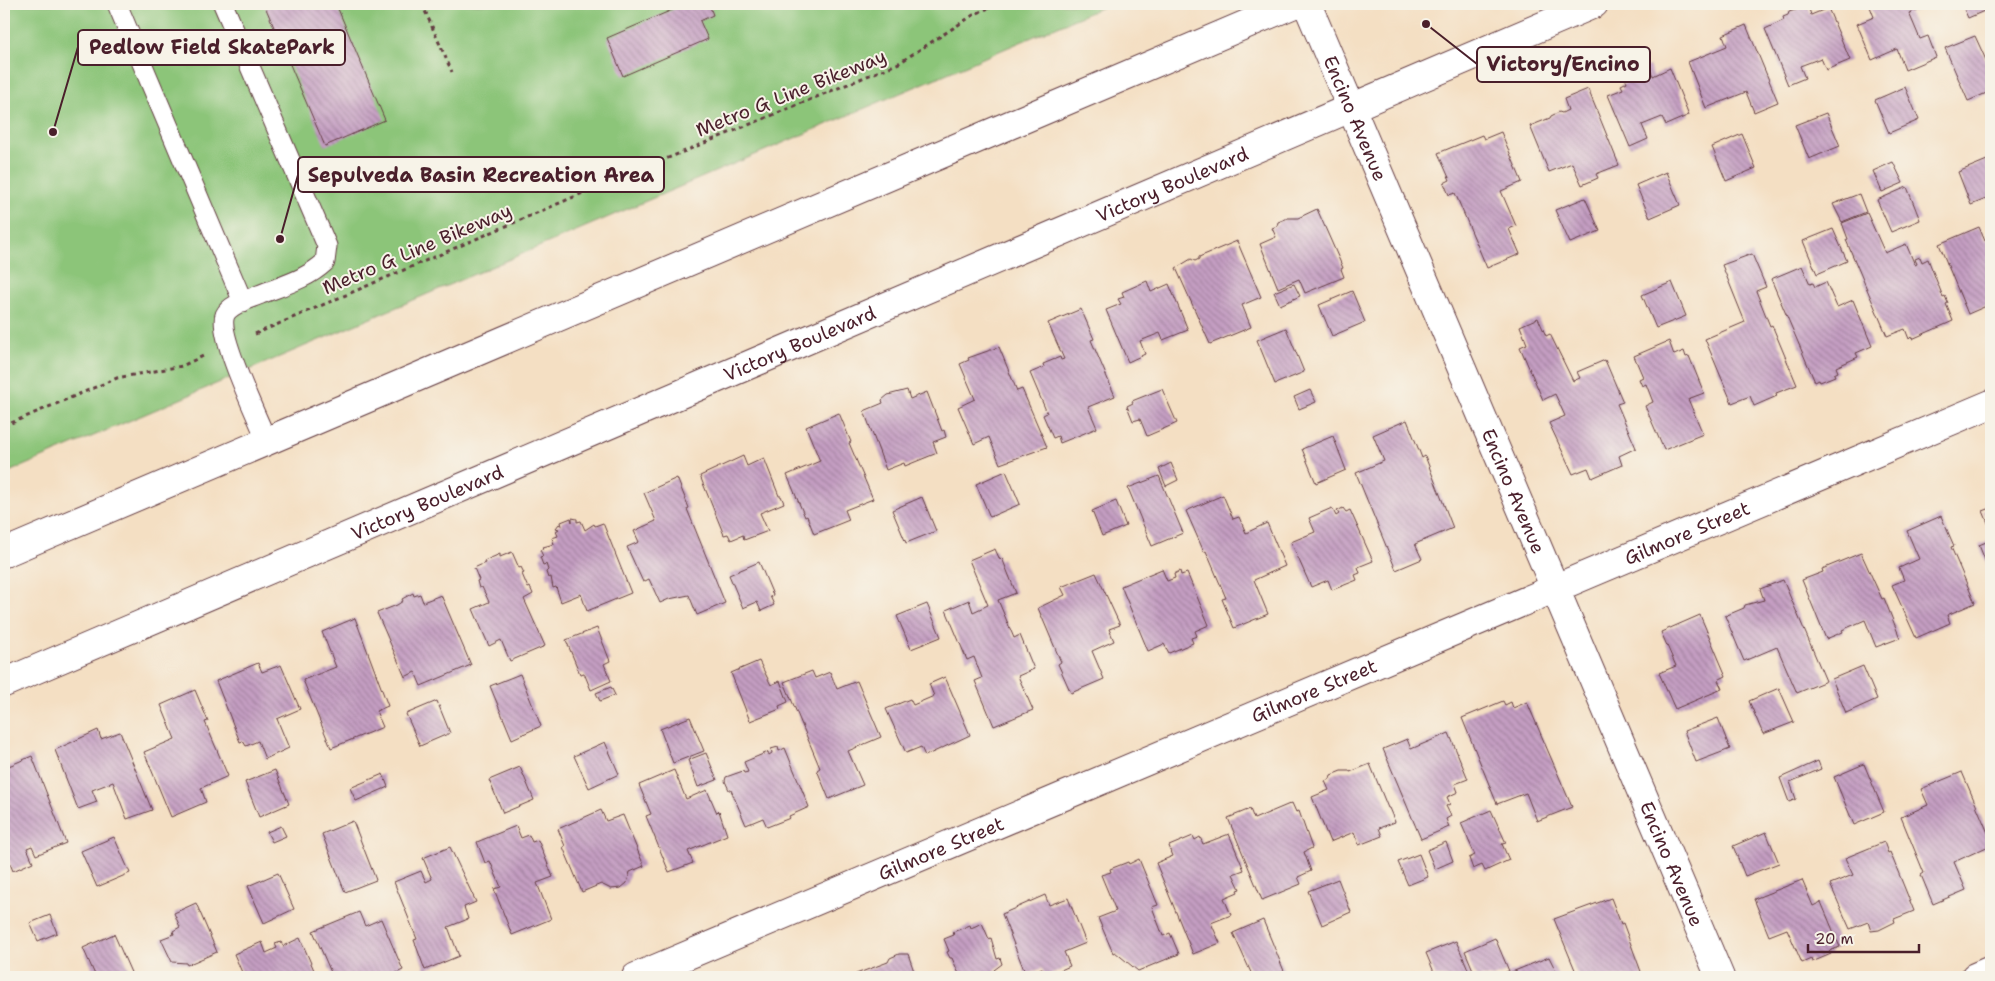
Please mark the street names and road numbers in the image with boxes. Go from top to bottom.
street label: Metro G Line Bikeway [692,43,890,143]
street label: Encino Avenue [1318,52,1393,185]
street label: Victory Boulevard [1092,141,1252,228]
street label: Metro G Line Bikeway [319,198,515,300]
street label: Victory Boulevard [720,300,879,387]
street label: Encino Avenue [1476,425,1551,557]
street label: Victory Boulevard [347,459,507,546]
street label: Gilmore Street [1620,495,1754,570]
street label: Gilmore Street [1247,653,1380,728]
street label: Encino Avenue [1634,797,1710,930]
street label: Gilmore Street [874,810,1007,886]

